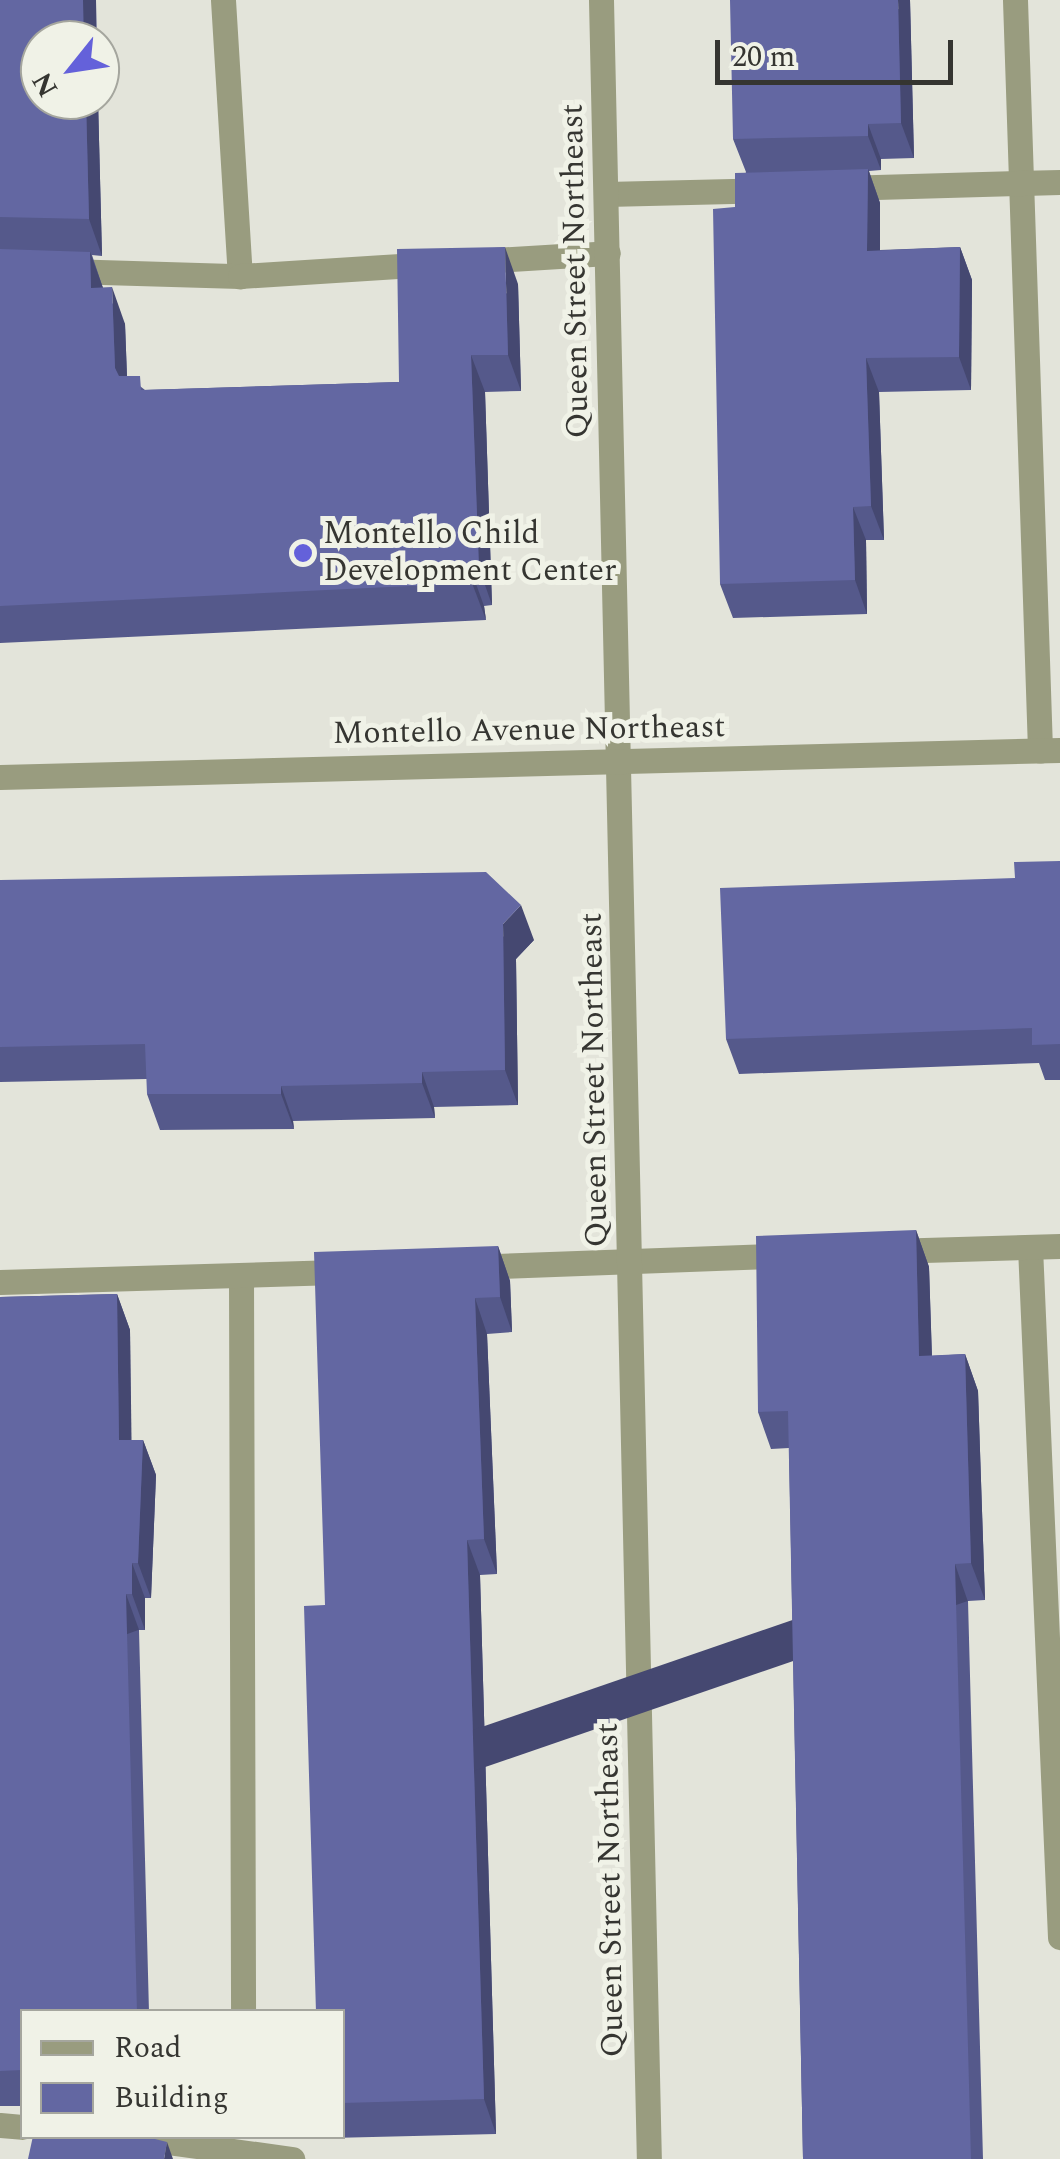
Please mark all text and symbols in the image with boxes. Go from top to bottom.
north arrow [20,20,120,120]
scale bar [720,20,958,82]
text: 20 m [732,34,795,80]
text: N [21,64,70,105]
street label: Queen Street Northeast [554,103,598,439]
place label: Montello Child Development Center [323,516,617,591]
marker: Montello Child Development Center [292,542,314,564]
street label: Montello Avenue Northeast [332,708,726,754]
street label: Queen Street Northeast [573,912,617,1248]
street label: Queen Street Northeast [589,1722,633,2058]
legend [20,2009,345,2139]
text: Road [114,2025,182,2071]
text: Building [114,2075,229,2121]

